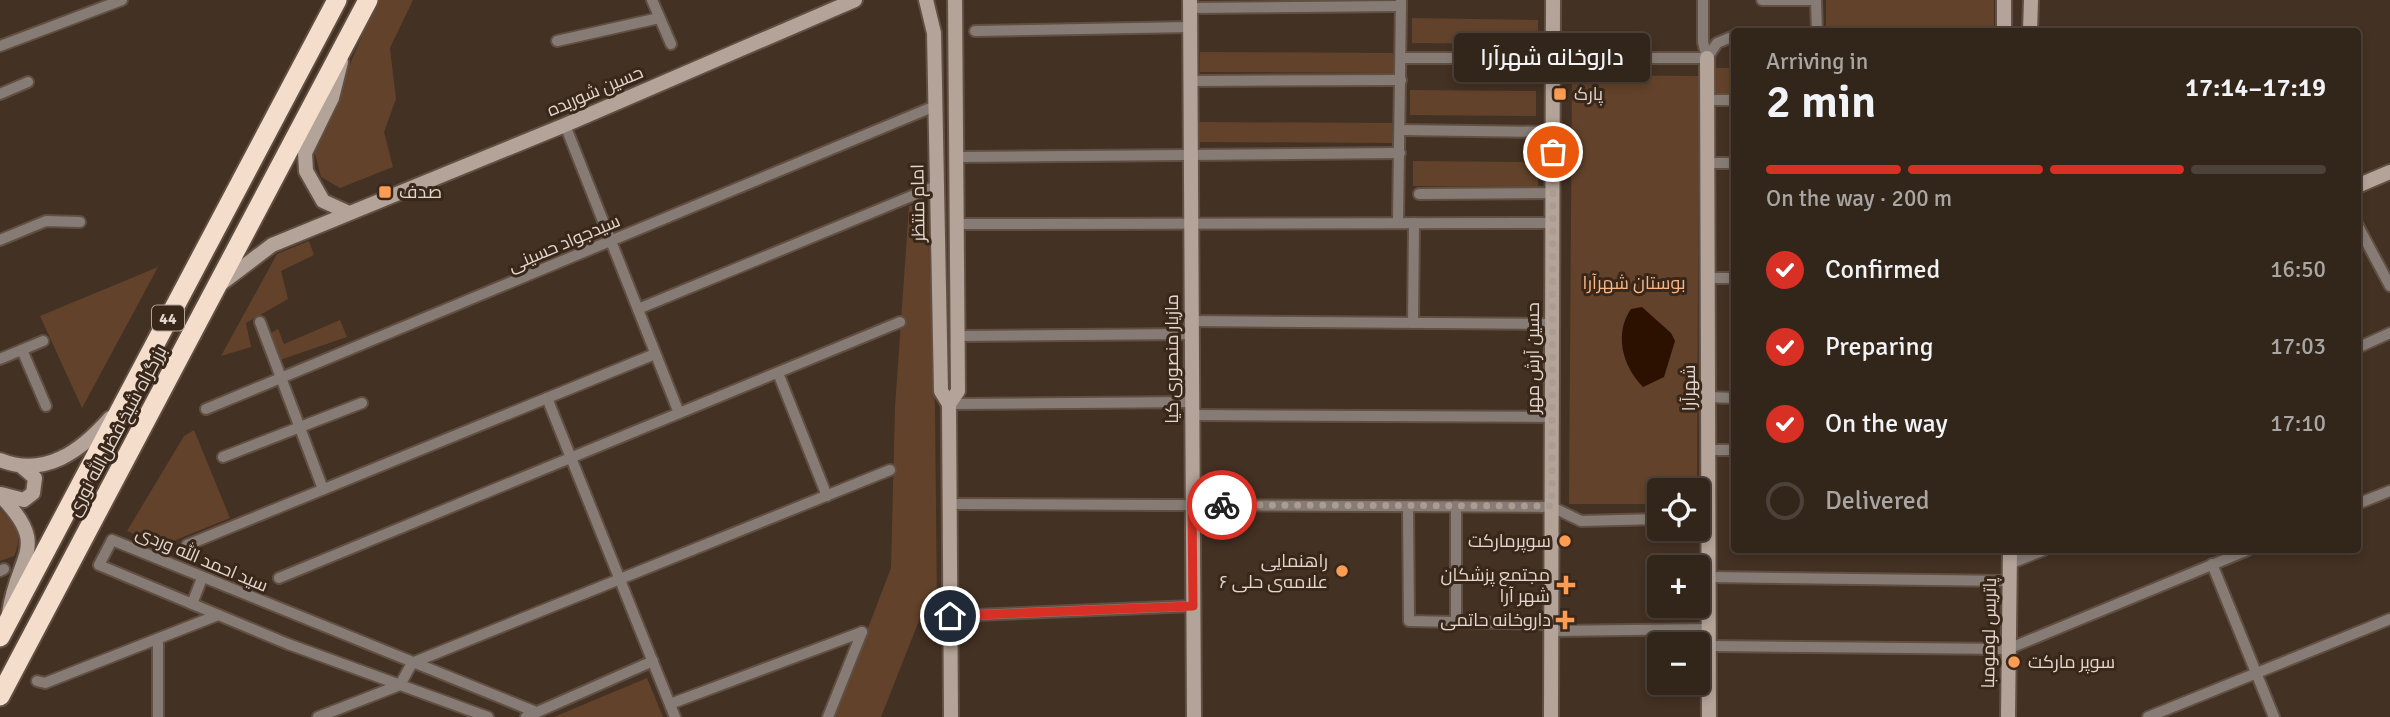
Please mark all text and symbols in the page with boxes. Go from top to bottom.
callout: داروخانه شهرآرا [1455,33,1651,82]
text: داروخانه شهرآرا [1480,43,1624,72]
text: Arriving in [1766,47,1868,76]
street label: حسین شوریده [544,61,646,121]
text: 17:14–17:19 [2185,72,2326,104]
text: 2 min [1766,74,1876,130]
place label: پارک [1574,83,1603,106]
marker: پارک [1552,86,1568,102]
pin [1523,122,1583,182]
icon: bag [1534,133,1572,171]
street label: امام منتظر [906,164,931,243]
place label: صدف [399,181,442,203]
marker: صدف [377,184,393,200]
text: On the way · 200 m [1766,184,1952,213]
street label: سیدجواد حسینی [505,209,623,277]
icon: check [1766,251,1804,289]
text: Confirmed [1825,254,1940,286]
text: 16:50 [2270,255,2326,284]
park label: بوستان شهرآرا [1582,272,1686,294]
street label: مازیار منصوری کیا [1161,294,1183,424]
street label: حسین آرش مهر [1522,302,1544,415]
road number: 44 [152,306,184,330]
icon: check [1766,328,1804,366]
text: Preparing [1825,331,1933,363]
text: 17:03 [2270,332,2326,361]
street label: بزرگراه شیخ فضل‌الله نوری [62,342,172,520]
street label: شهرآرا [1678,365,1700,411]
icon: check [1766,405,1804,443]
text: On the way [1825,408,1948,440]
text: 17:10 [2270,409,2326,438]
courier [1187,470,1257,540]
map controls [1647,478,1710,695]
button: locate [1647,478,1710,541]
text: Delivered [1825,485,1930,517]
icon: bike [1203,486,1241,524]
street label: سید احمد الله وردی [133,520,272,597]
place label: سوپرماركت [1468,530,1551,553]
marker: سوپرماركت [1557,533,1573,549]
place label: راهنمایی علامه‌ی حلی ۶ [1219,550,1328,593]
button: + [1647,555,1710,618]
marker: راهنمایی علامه‌ی حلی ۶ [1334,563,1350,579]
place label: مجتمع پزشکان شهر آرا [1441,564,1550,607]
marker: مجتمع پزشکان شهر آرا [1556,575,1576,595]
street label: پاتریس لومومبا [1977,577,2002,689]
pin [920,586,980,646]
icon: home [931,597,969,635]
place label: داروخانه حاتمی [1440,609,1551,631]
marker: داروخانه حاتمی [1557,612,1573,628]
button: − [1647,632,1710,695]
place label: سوپر مارکت [2028,651,2115,674]
marker: سوپر مارکت [2006,654,2022,670]

